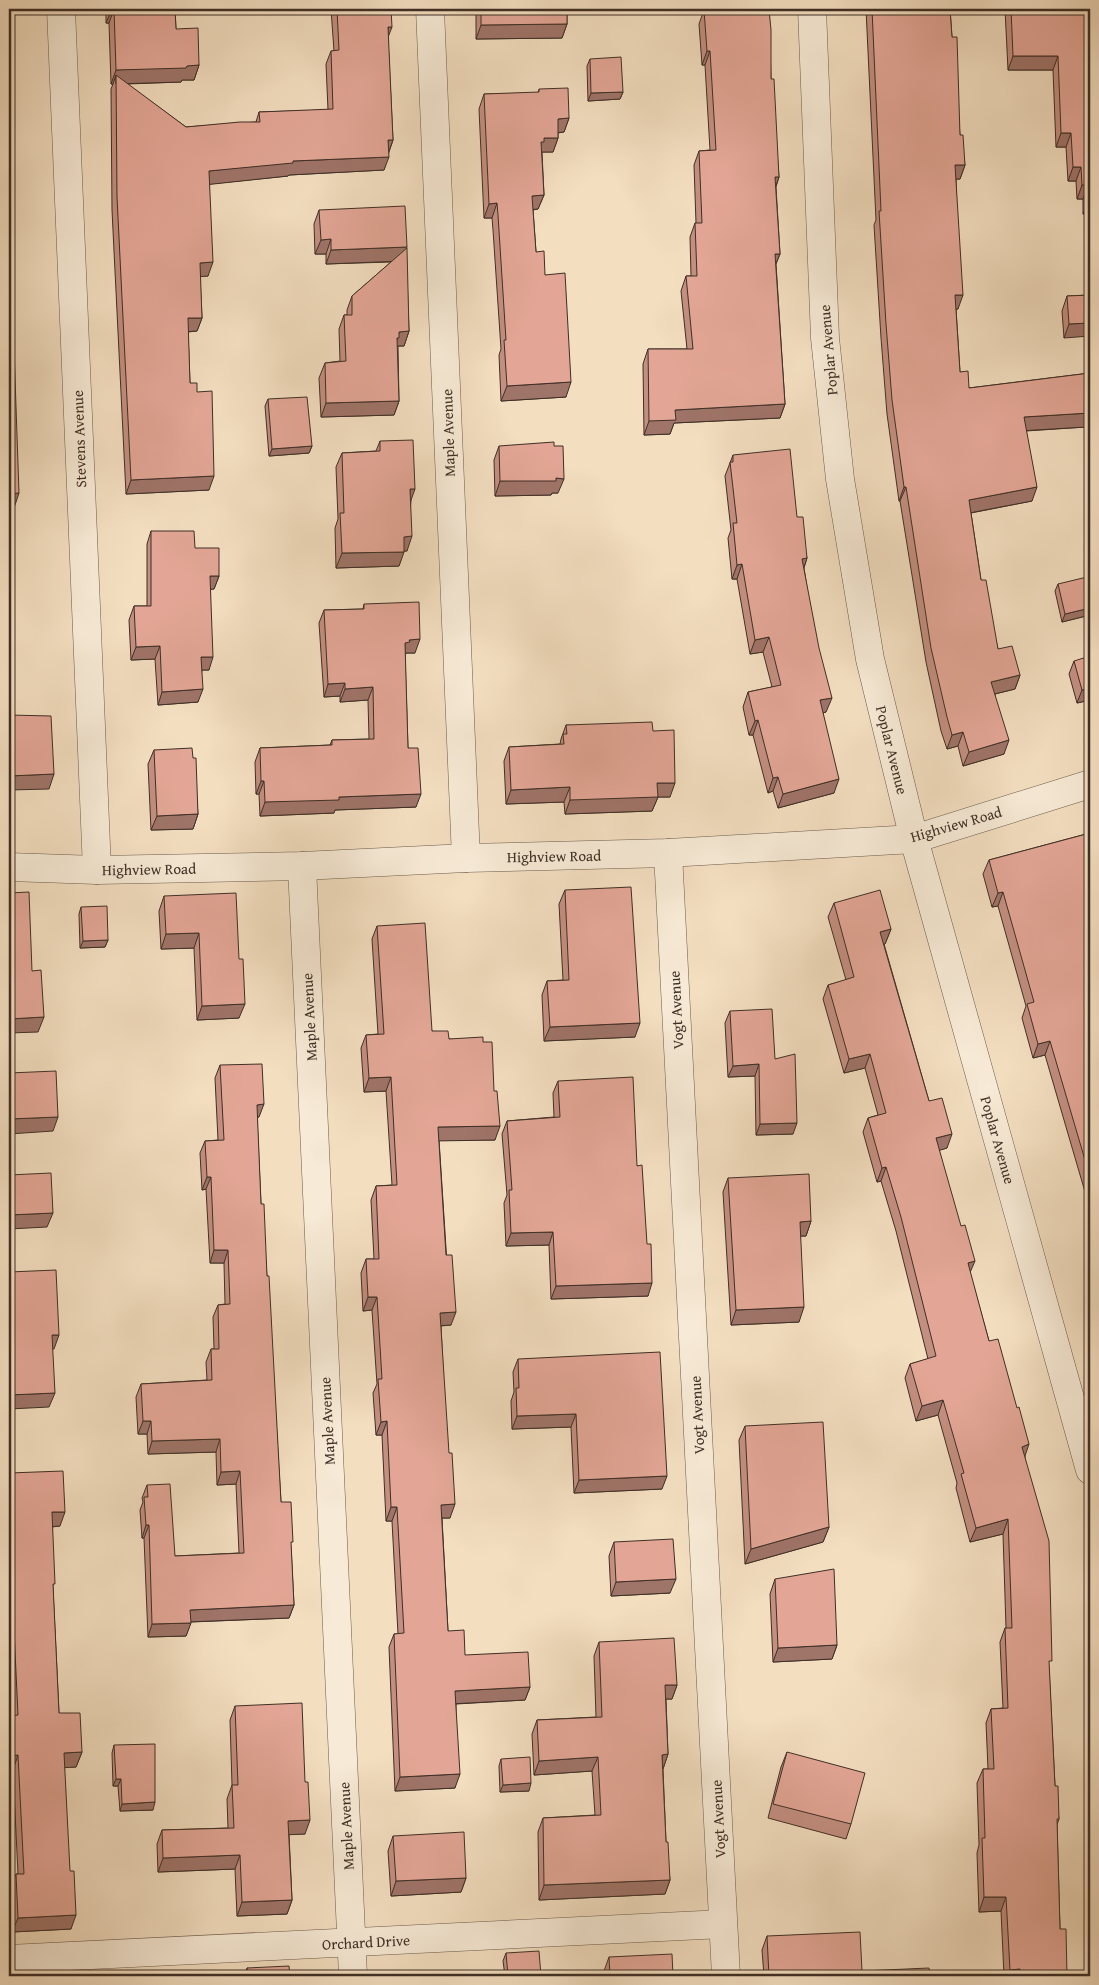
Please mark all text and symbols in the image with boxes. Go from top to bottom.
street label: Poplar Avenue [814,304,842,396]
street label: Maple Avenue [436,389,460,477]
street label: Stevens Avenue [67,390,91,488]
street label: Poplar Avenue [871,703,913,797]
street label: Highview Road [908,801,1004,847]
street label: Highview Road [507,845,601,867]
street label: Highview Road [102,858,196,880]
street label: Vogt Avenue [663,970,689,1050]
street label: Maple Avenue [296,972,322,1062]
street label: Poplar Avenue [975,1094,1021,1186]
street label: Vogt Avenue [684,1375,710,1455]
street label: Maple Avenue [314,1376,340,1466]
street label: Vogt Avenue [705,1779,731,1859]
street label: Maple Avenue [333,1781,359,1871]
street label: Orchard Drive [322,1929,410,1955]

